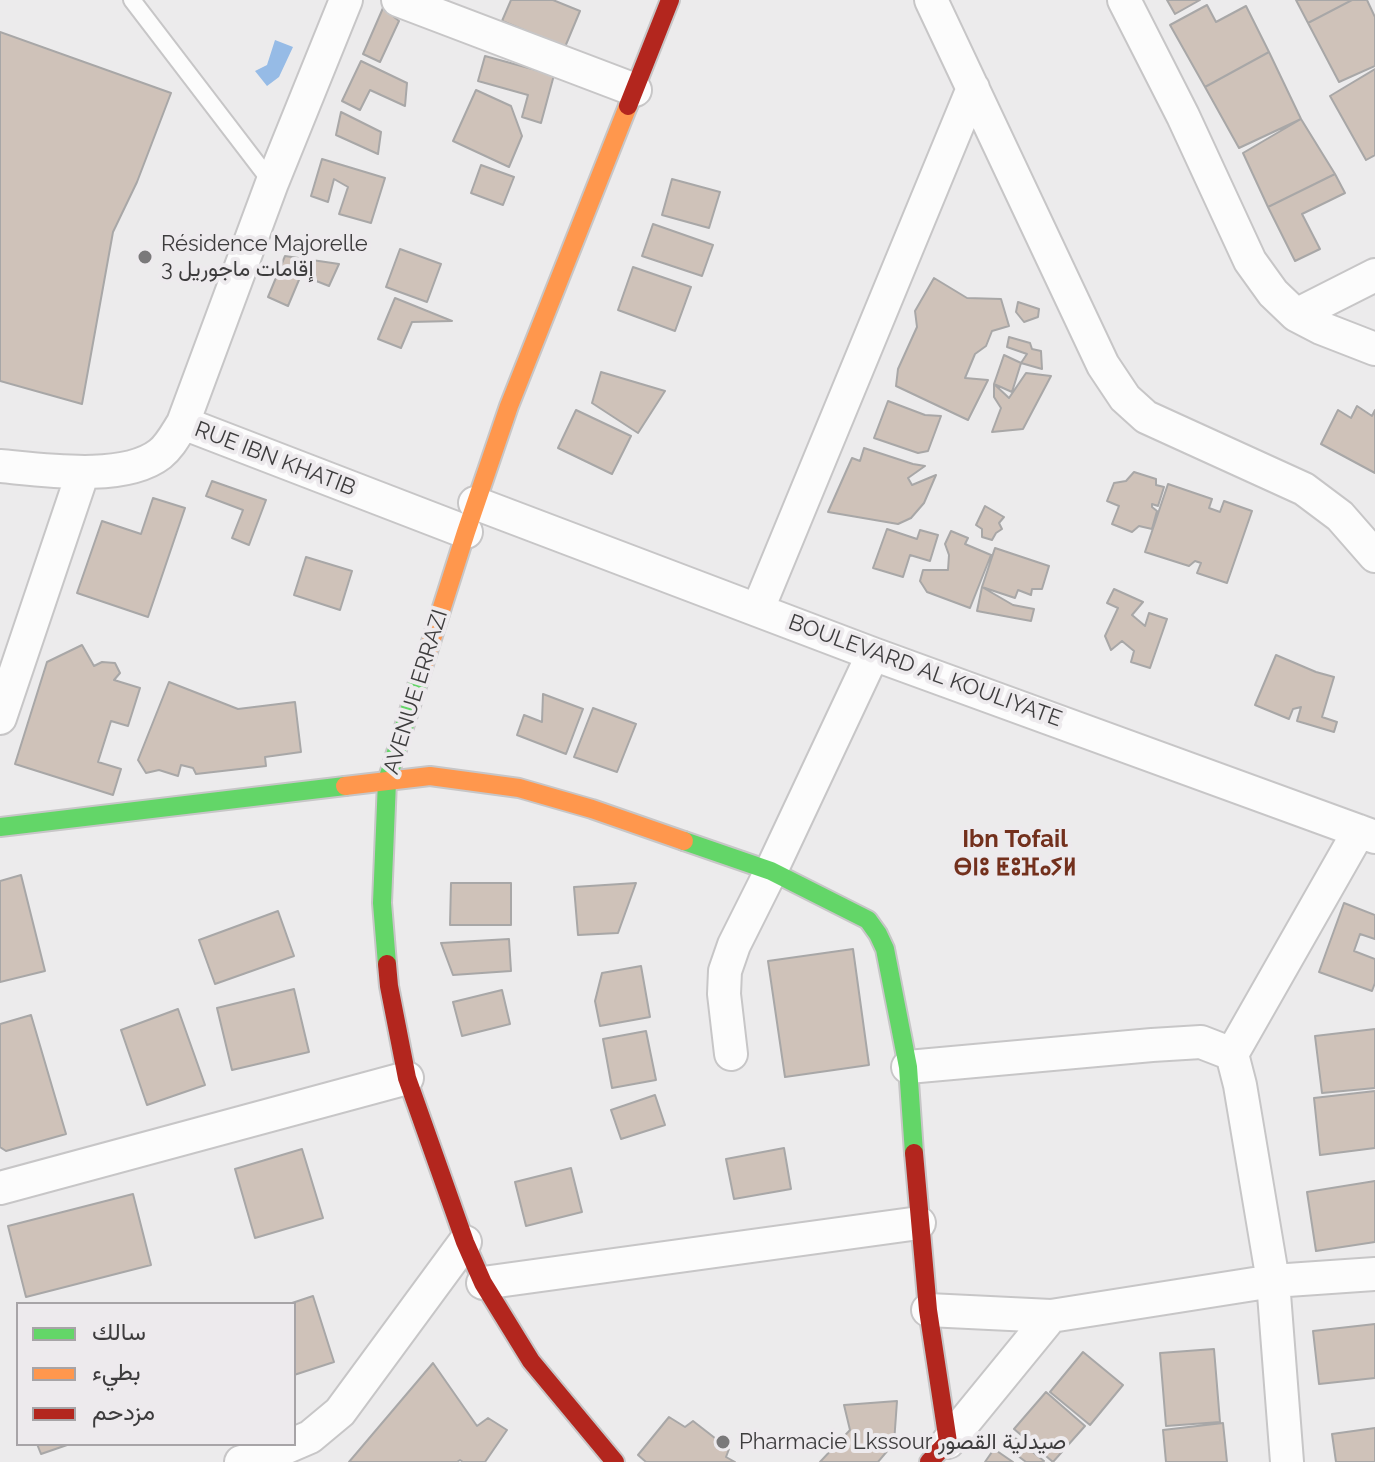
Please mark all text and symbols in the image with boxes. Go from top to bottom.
place label: Résidence Majorelle إقامات ماجوريل 3 [161,231,368,282]
marker: Résidence Majorelle إقامات ماجوريل 3 [136,248,154,266]
street label: RUE IBN KHATIB [191,416,359,502]
street label: AVENUE ERRAZI [378,607,454,777]
street label: BOULEVARD AL KOULIYATE [785,609,1065,733]
district label: Ibn Tofail ⴱⵏⵓ ⵟⵓⴼⴰⵢⵍ [953,826,1077,882]
legend [16,1302,296,1446]
text: سالك [92,1317,146,1346]
text: بطيء [92,1357,141,1386]
text: مزدحم [92,1397,155,1426]
place label: Pharmacie Lkssour صيدلية القصور [739,1429,1066,1455]
marker: Pharmacie Lkssour صيدلية القصور [714,1433,732,1451]

